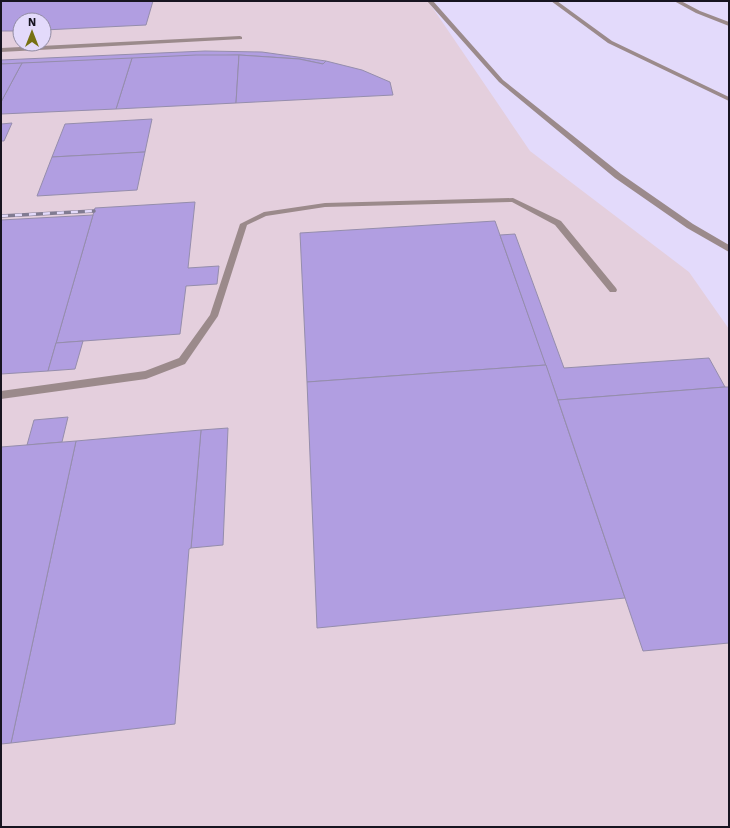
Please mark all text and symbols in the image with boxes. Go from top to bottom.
north arrow [12,12,52,52]
text: N [28,16,36,29]

